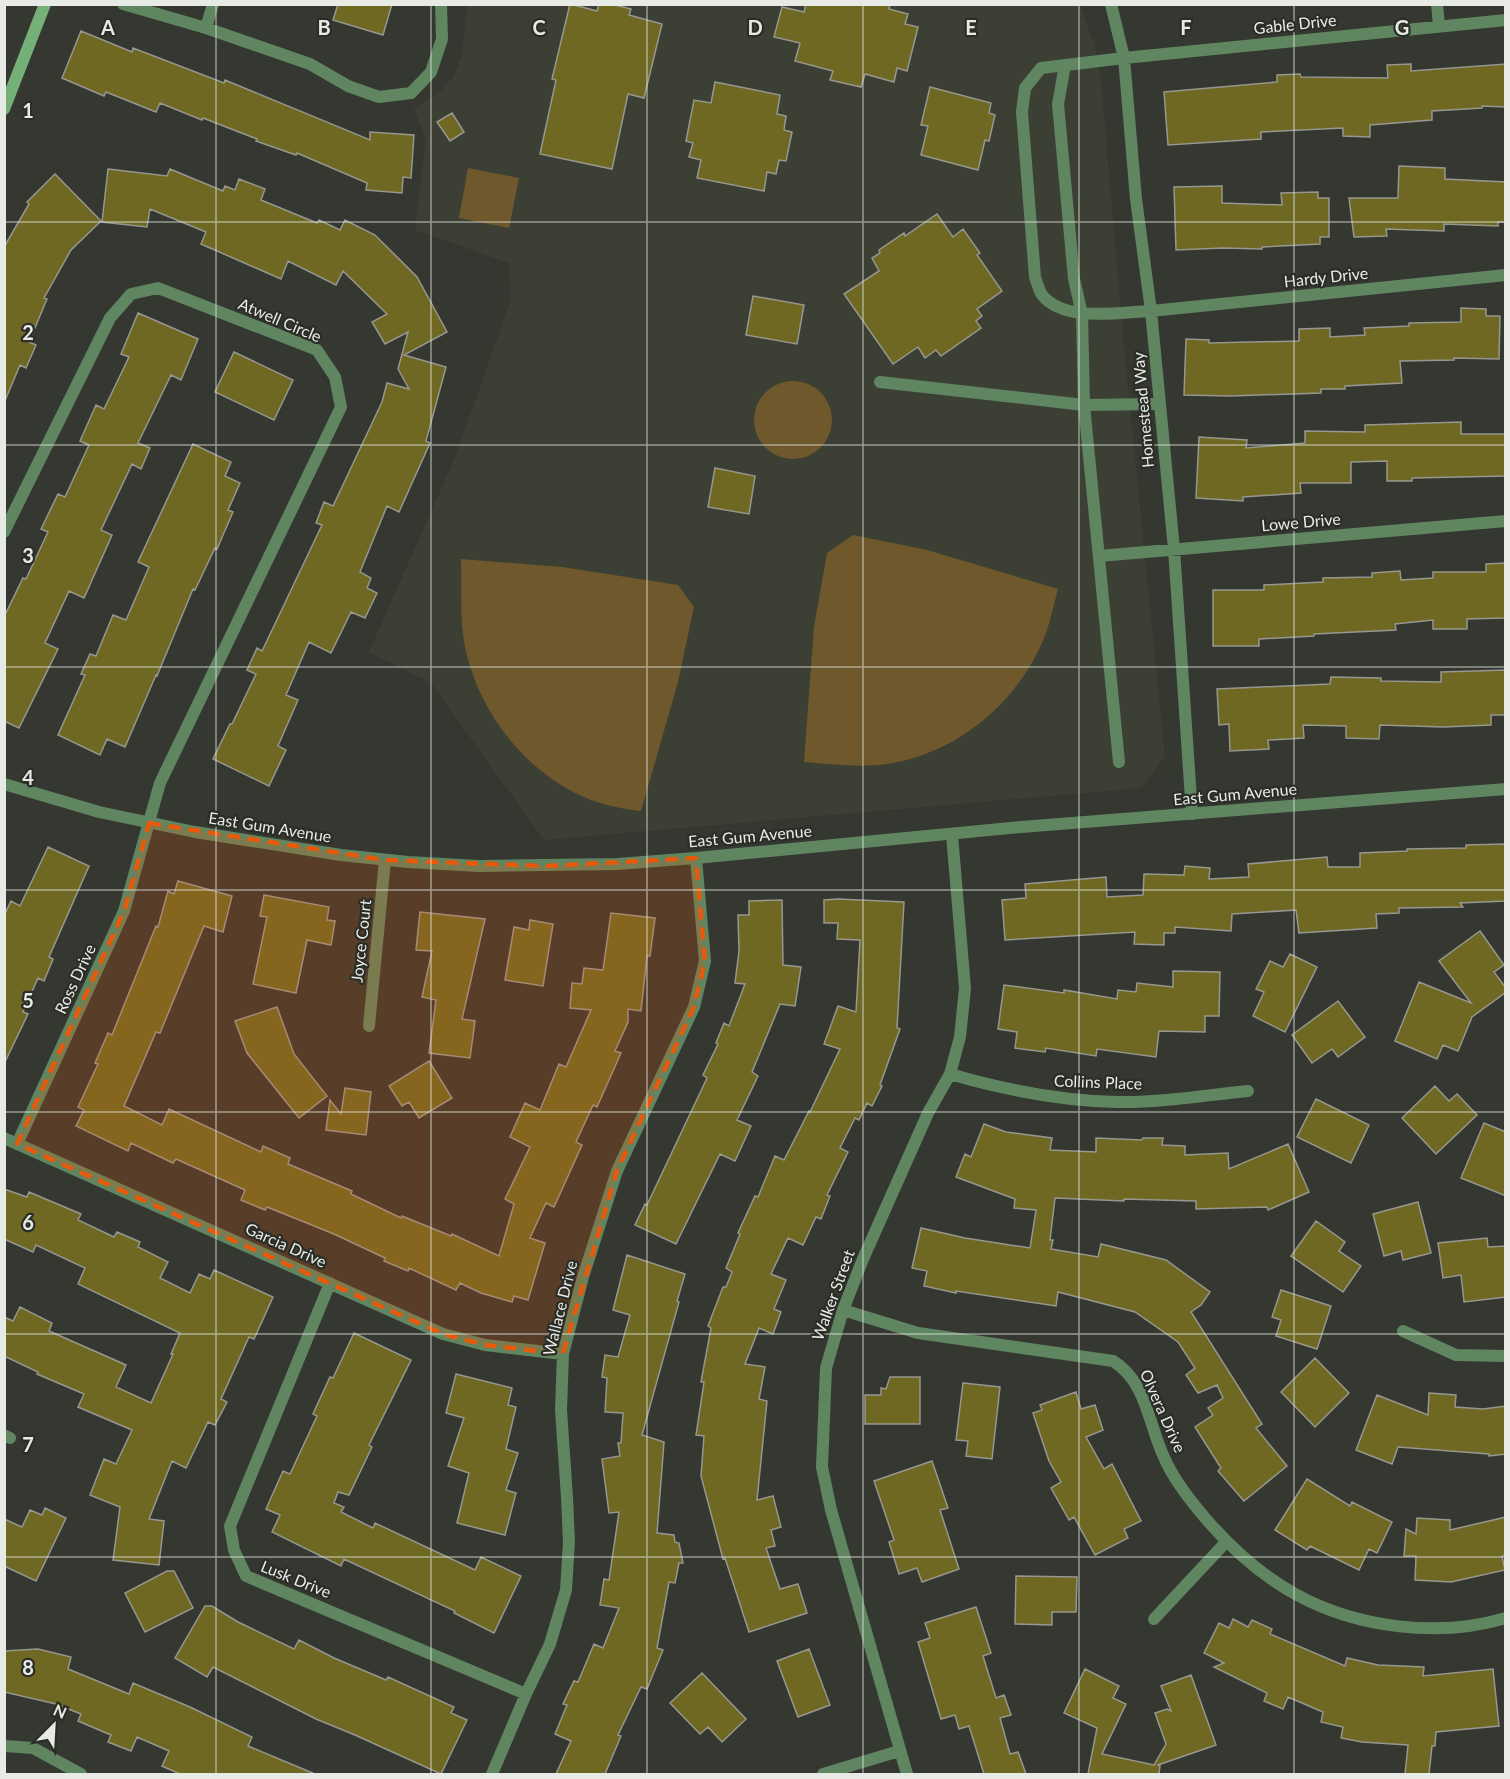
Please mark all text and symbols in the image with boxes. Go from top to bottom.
street label: Gable Drive [1253,10,1337,37]
text: A [100,15,115,39]
text: B [317,15,331,39]
text: C [532,15,546,39]
text: D [747,15,763,39]
text: E [965,15,977,39]
text: F [1180,15,1192,39]
text: G [1395,15,1409,39]
text: 1 [22,98,34,122]
street label: Hardy Drive [1283,263,1369,290]
street label: Atwell Circle [236,293,325,346]
text: 2 [22,320,34,344]
street label: Homestead Way [1128,351,1157,469]
street label: Lowe Drive [1260,509,1341,534]
text: 3 [22,543,34,567]
text: 4 [22,765,34,789]
street label: East Gum Avenue [1172,779,1298,808]
street label: East Gum Avenue [207,807,333,846]
street label: East Gum Avenue [687,821,813,850]
street label: Joyce Court [347,898,374,983]
street label: Ross Drive [50,941,99,1017]
text: 5 [22,988,34,1012]
street label: Collins Place [1054,1070,1142,1093]
text: 6 [22,1210,34,1234]
street label: Garcia Drive [243,1218,330,1271]
street label: Walker Street [807,1247,858,1343]
street label: Wallace Drive [539,1258,581,1357]
street label: Olvera Drive [1137,1366,1190,1455]
text: 7 [22,1432,34,1456]
street label: Lusk Drive [258,1556,334,1601]
text: 8 [22,1655,34,1679]
north arrow [24,1695,84,1755]
text: N [51,1700,70,1722]

